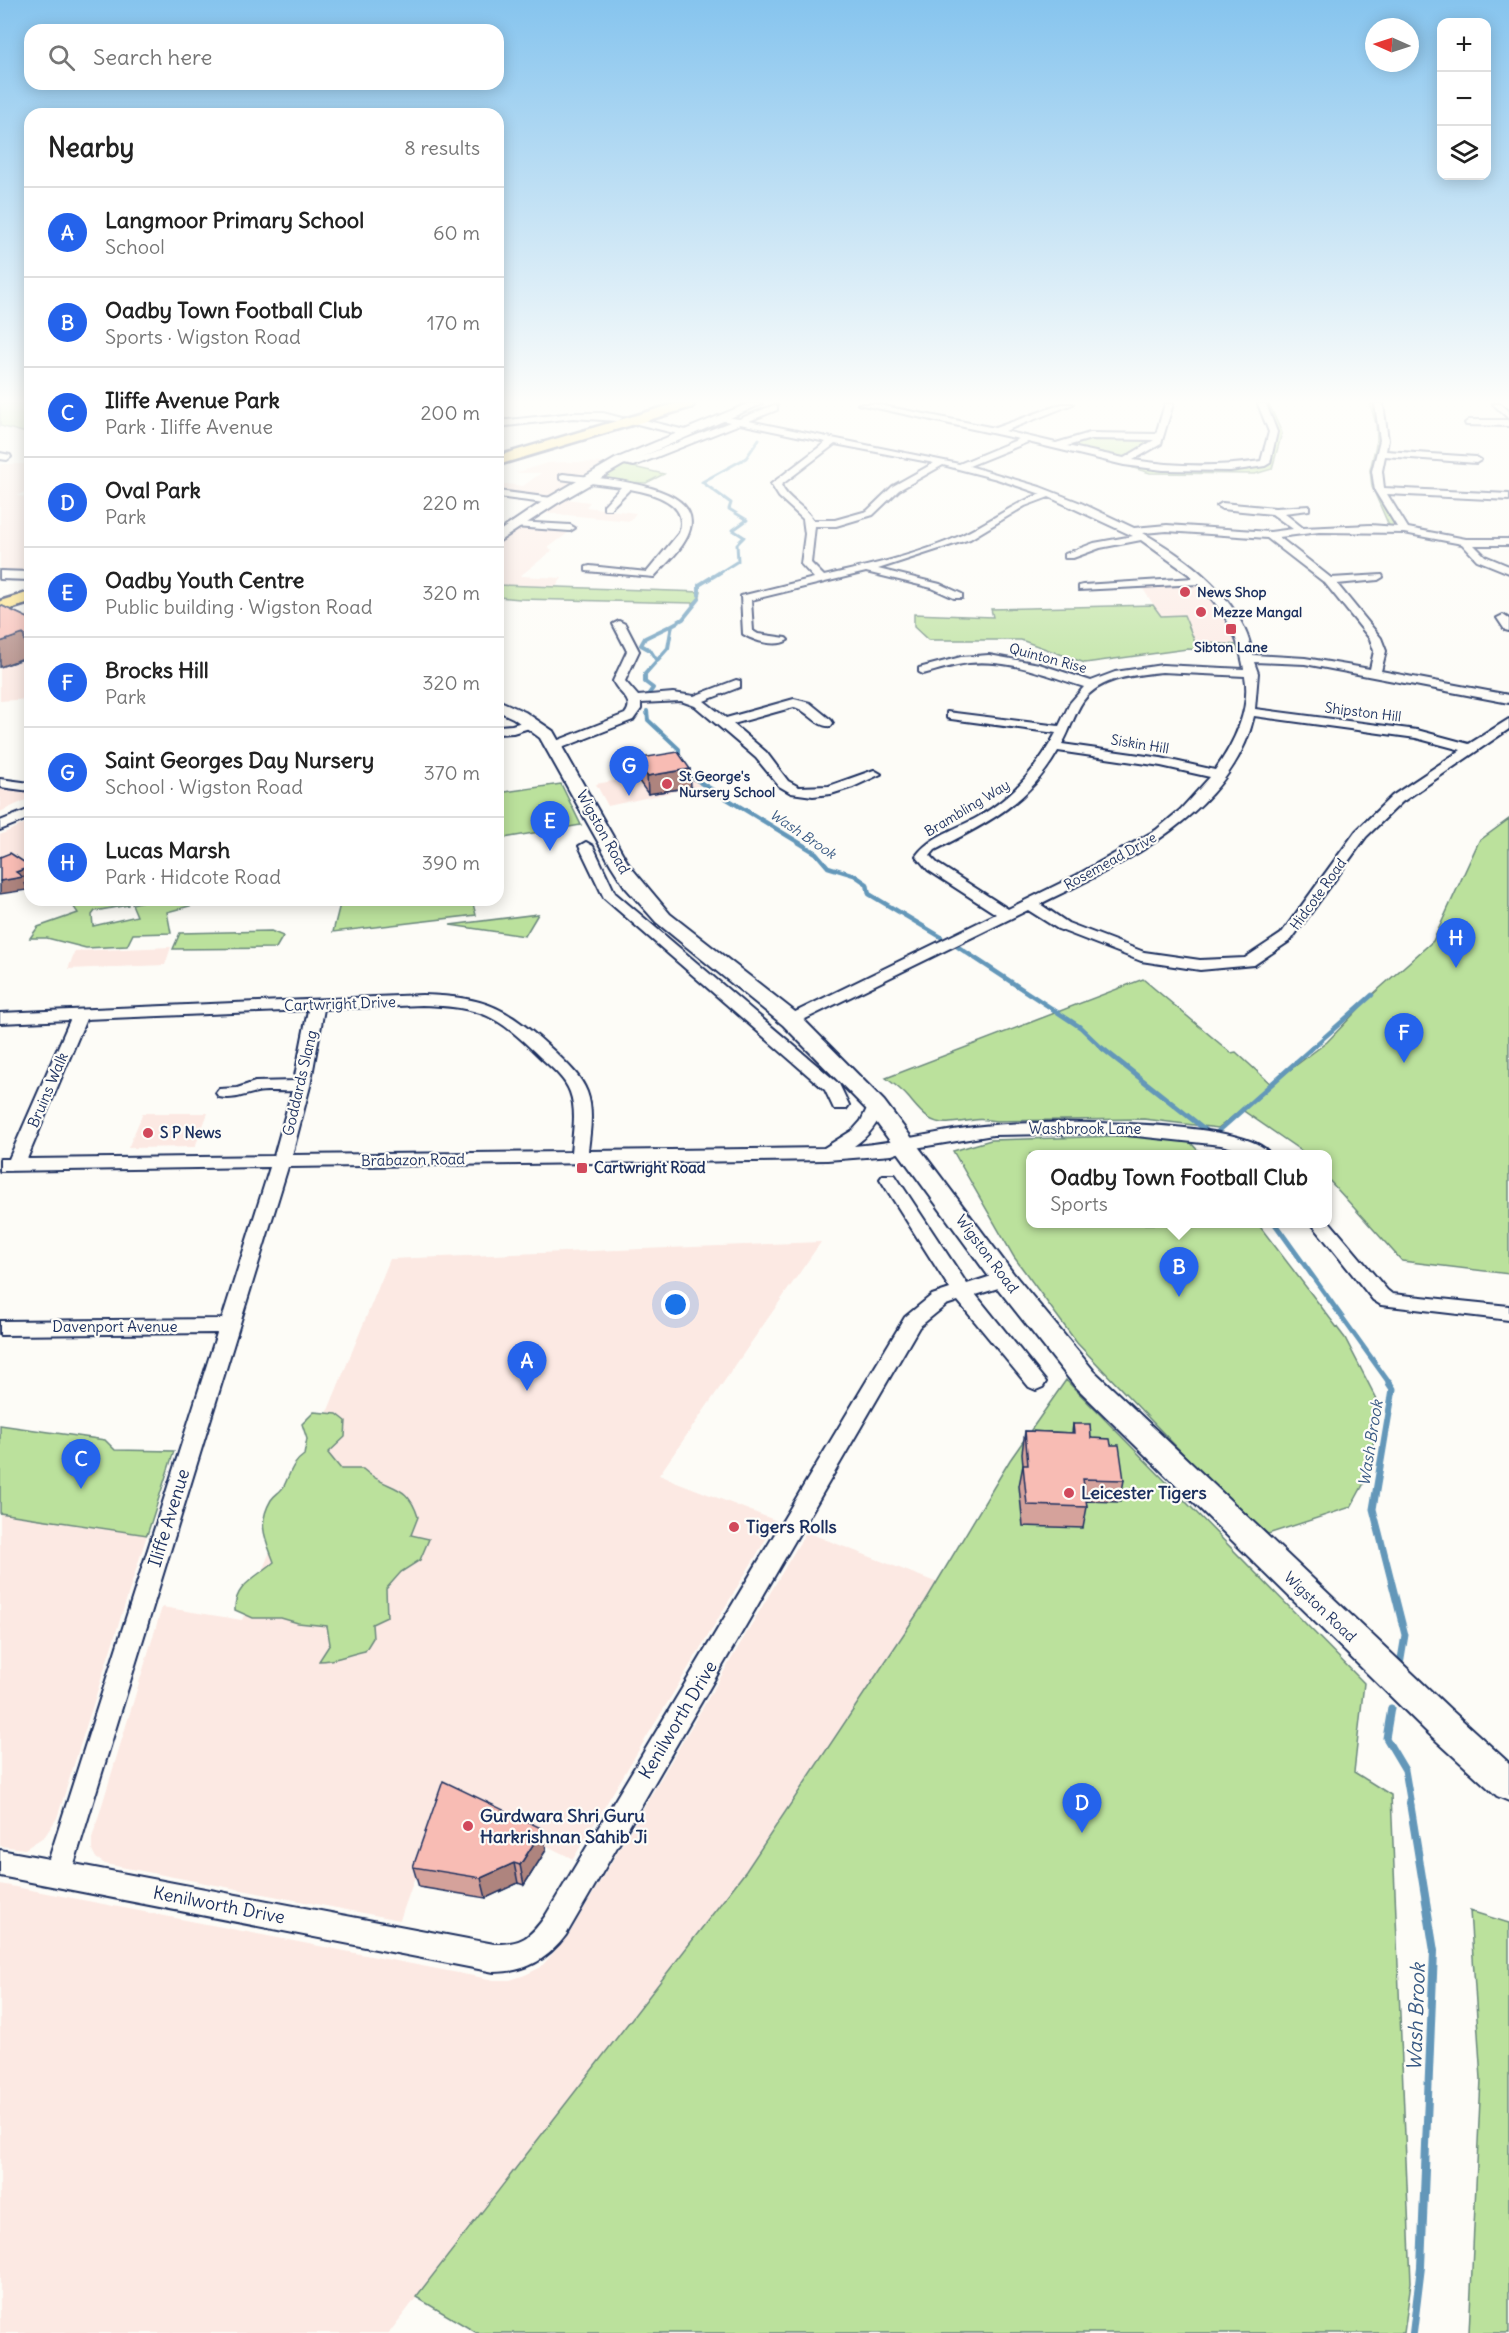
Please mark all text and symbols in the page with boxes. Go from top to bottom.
north arrow [1365,18,1419,72]
map controls [1437,18,1491,180]
button: + [1437,18,1491,72]
search box [24,24,504,90]
icon: search [45,41,78,74]
text: Search here [93,43,212,71]
button: − [1437,72,1491,126]
button: layers [1437,126,1491,180]
text: Nearby [48,131,134,164]
text: 8 results [404,135,480,160]
text: Langmoor Primary School [105,206,364,234]
text: A [61,220,74,245]
text: 60 m [433,220,480,245]
text: School [105,234,165,259]
text: Oadby Town Football Club [105,296,363,324]
text: B [61,310,74,335]
text: 170 m [427,310,480,335]
text: Sports · Wigston Road [105,324,301,349]
text: Iliffe Avenue Park [105,386,280,414]
text: C [61,400,74,425]
text: 200 m [420,400,480,425]
text: Park · Iliffe Avenue [105,414,273,439]
text: Oval Park [105,476,201,504]
text: D [60,490,75,515]
text: 220 m [423,490,480,515]
text: Park [105,504,146,529]
text: Oadby Youth Centre [105,566,304,594]
text: E [62,580,73,605]
text: 320 m [422,580,480,605]
place label: News Shop [1197,583,1267,601]
marker: News Shop [1178,585,1192,599]
text: Public building · Wigston Road [105,594,372,619]
place label: Mezze Mangal [1213,603,1302,621]
marker: Mezze Mangal [1194,605,1208,619]
marker: Sibton Lane [1224,622,1238,636]
place label: Sibton Lane [1194,638,1268,656]
street label: Quinton Rise [1007,639,1089,677]
text: Brocks Hill [105,656,209,684]
text: F [62,670,73,695]
text: 320 m [422,670,480,695]
text: Park [105,684,146,709]
street label: Shipston Hill [1324,698,1402,726]
street label: Siskin Hill [1110,731,1170,757]
text: Saint Georges Day Nursery [105,746,374,774]
pin: G [610,746,648,796]
text: G [60,760,75,785]
text: 370 m [423,760,480,785]
place label: St George's Nursery School [679,767,775,801]
text: School · Wigston Road [105,774,303,799]
street label: Brambling Way [921,775,1013,841]
marker: St George's Nursery School [660,777,674,791]
street label: Wigston Road [573,786,634,877]
pin: E [530,802,570,851]
water label: Wash Brook [767,805,840,863]
street label: Rosemead Drive [1061,828,1159,894]
text: Lucas Marsh [105,836,230,864]
text: H [60,850,75,875]
text: 390 m [422,850,480,875]
street label: Hidcote Road [1286,855,1350,933]
text: Park · Hidcote Road [105,864,281,889]
pin: H [1436,918,1476,968]
street label: Cartwright Drive [284,992,396,1015]
pin: F [1384,1014,1424,1063]
street label: Goddards Slang [278,1028,321,1138]
street label: Bruins Walk [23,1049,72,1130]
street label: Washbrook Lane [1029,1119,1141,1138]
place label: S P News [160,1123,222,1142]
marker: S P News [141,1126,155,1140]
street label: Brabazon Road [361,1149,465,1170]
popup [1026,1150,1332,1228]
place label: Cartwright Road [594,1158,706,1178]
marker: Cartwright Road [575,1161,589,1175]
text: Oadby Town Football Club [1050,1163,1308,1191]
text: Sports [1050,1191,1108,1216]
street label: Wigston Road [952,1211,1023,1297]
pin: B [1160,1248,1198,1297]
your location [661,1290,690,1319]
street label: Davenport Avenue [52,1317,178,1336]
pin: A [508,1342,546,1391]
water label: Wash Brook [1353,1397,1387,1487]
pin: C [62,1440,100,1489]
street label: Iliffe Avenue [143,1466,194,1570]
place label: Leicester Tigers [1081,1481,1207,1504]
marker: Leicester Tigers [1062,1486,1076,1500]
place label: Tigers Rolls [746,1515,837,1538]
marker: Tigers Rolls [727,1520,741,1534]
street label: Wigston Road [1280,1567,1361,1646]
street label: Kenilworth Drive [633,1656,722,1783]
pin: D [1062,1784,1102,1833]
place label: Gurdwara Shri Guru Harkrishnan Sahib Ji [480,1804,647,1848]
marker: Gurdwara Shri Guru Harkrishnan Sahib Ji [461,1819,475,1833]
street label: Kenilworth Drive [151,1880,287,1929]
water label: Wash Brook [1401,1961,1430,2071]

